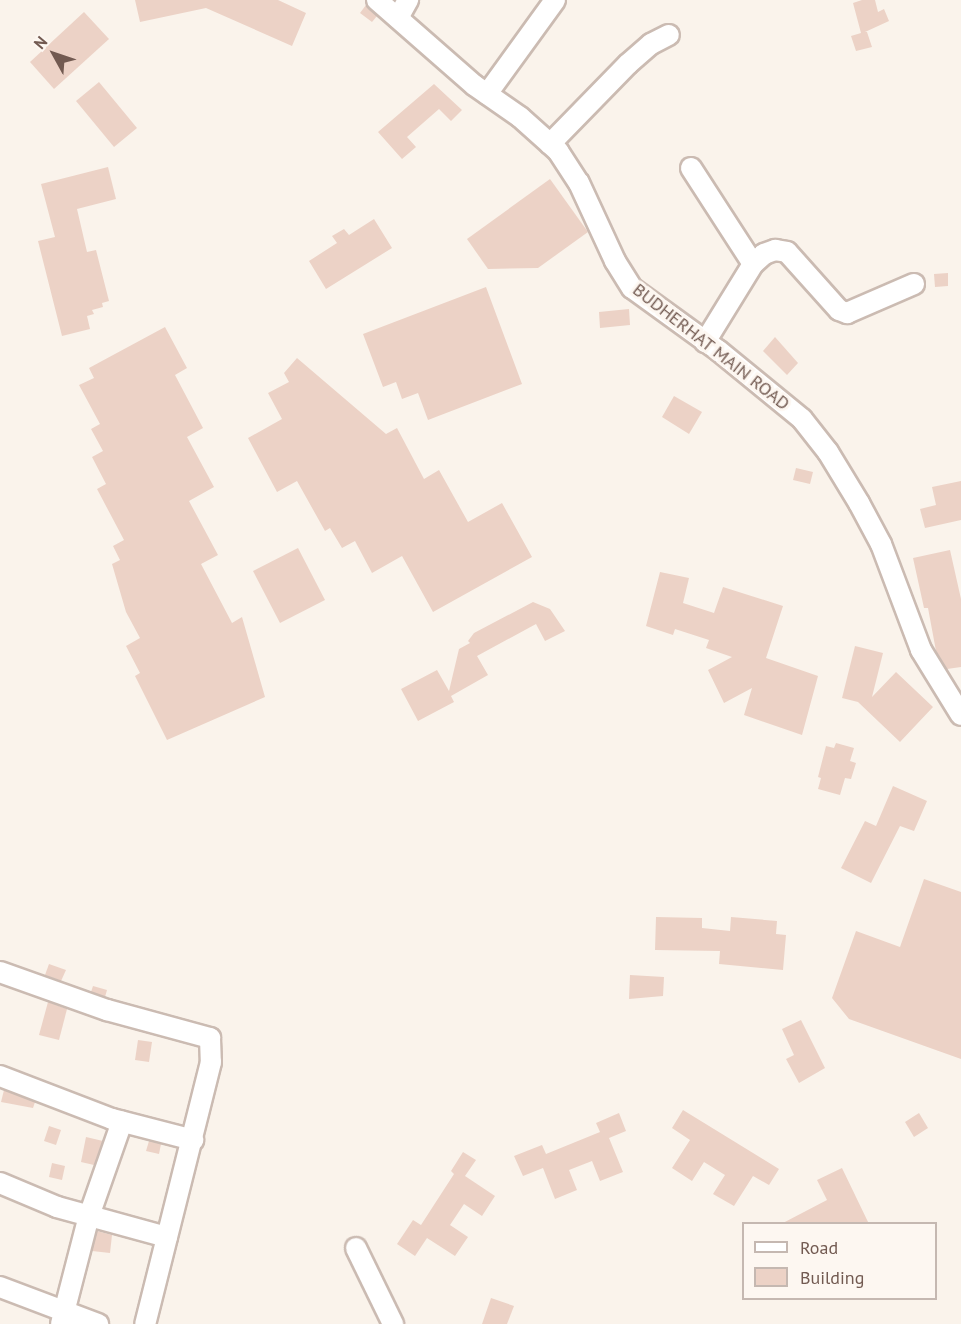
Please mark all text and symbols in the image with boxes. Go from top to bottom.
north arrow [24,24,84,84]
text: N [29,32,51,53]
street label: BUDHERHAT MAIN ROAD [628,279,794,415]
legend [742,1222,937,1300]
text: Road [800,1236,838,1259]
text: Building [800,1266,864,1289]

